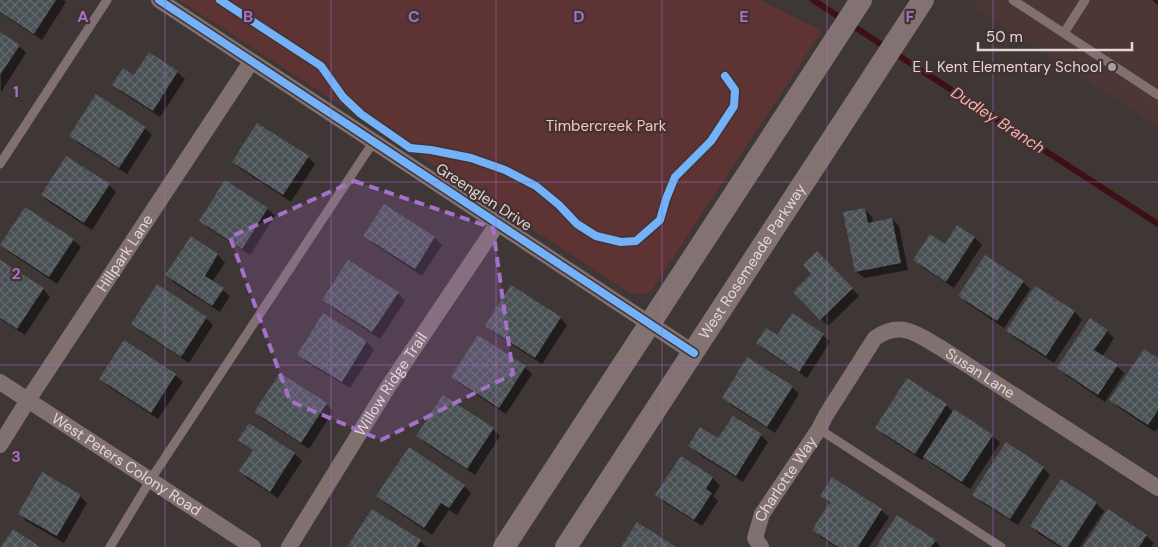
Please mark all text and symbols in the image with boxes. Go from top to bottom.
text: A [77,6,89,27]
text: B [243,6,253,27]
text: C [408,6,420,27]
text: D [573,6,585,27]
text: E [739,6,749,27]
text: F [906,6,915,27]
scale bar [978,20,1132,52]
text: 50 m [986,27,1023,47]
place label: E L Kent Elementary School [913,57,1102,77]
marker: E L Kent Elementary School [1106,61,1118,73]
text: 1 [13,81,19,102]
water label: Dudley Branch [947,82,1049,158]
park label: Timbercreek Park [546,116,667,136]
street label: Greenglen Drive [432,158,536,236]
street label: West Rosemeade Parkway [694,179,811,343]
street label: Hillpark Lane [92,211,158,296]
text: 2 [11,263,21,284]
street label: Willow Ridge Trail [350,329,432,440]
street label: Susan Lane [942,344,1019,403]
street label: West Peters Colony Road [48,408,205,521]
street label: Charlotte Way [750,432,822,524]
text: 3 [11,446,21,467]

